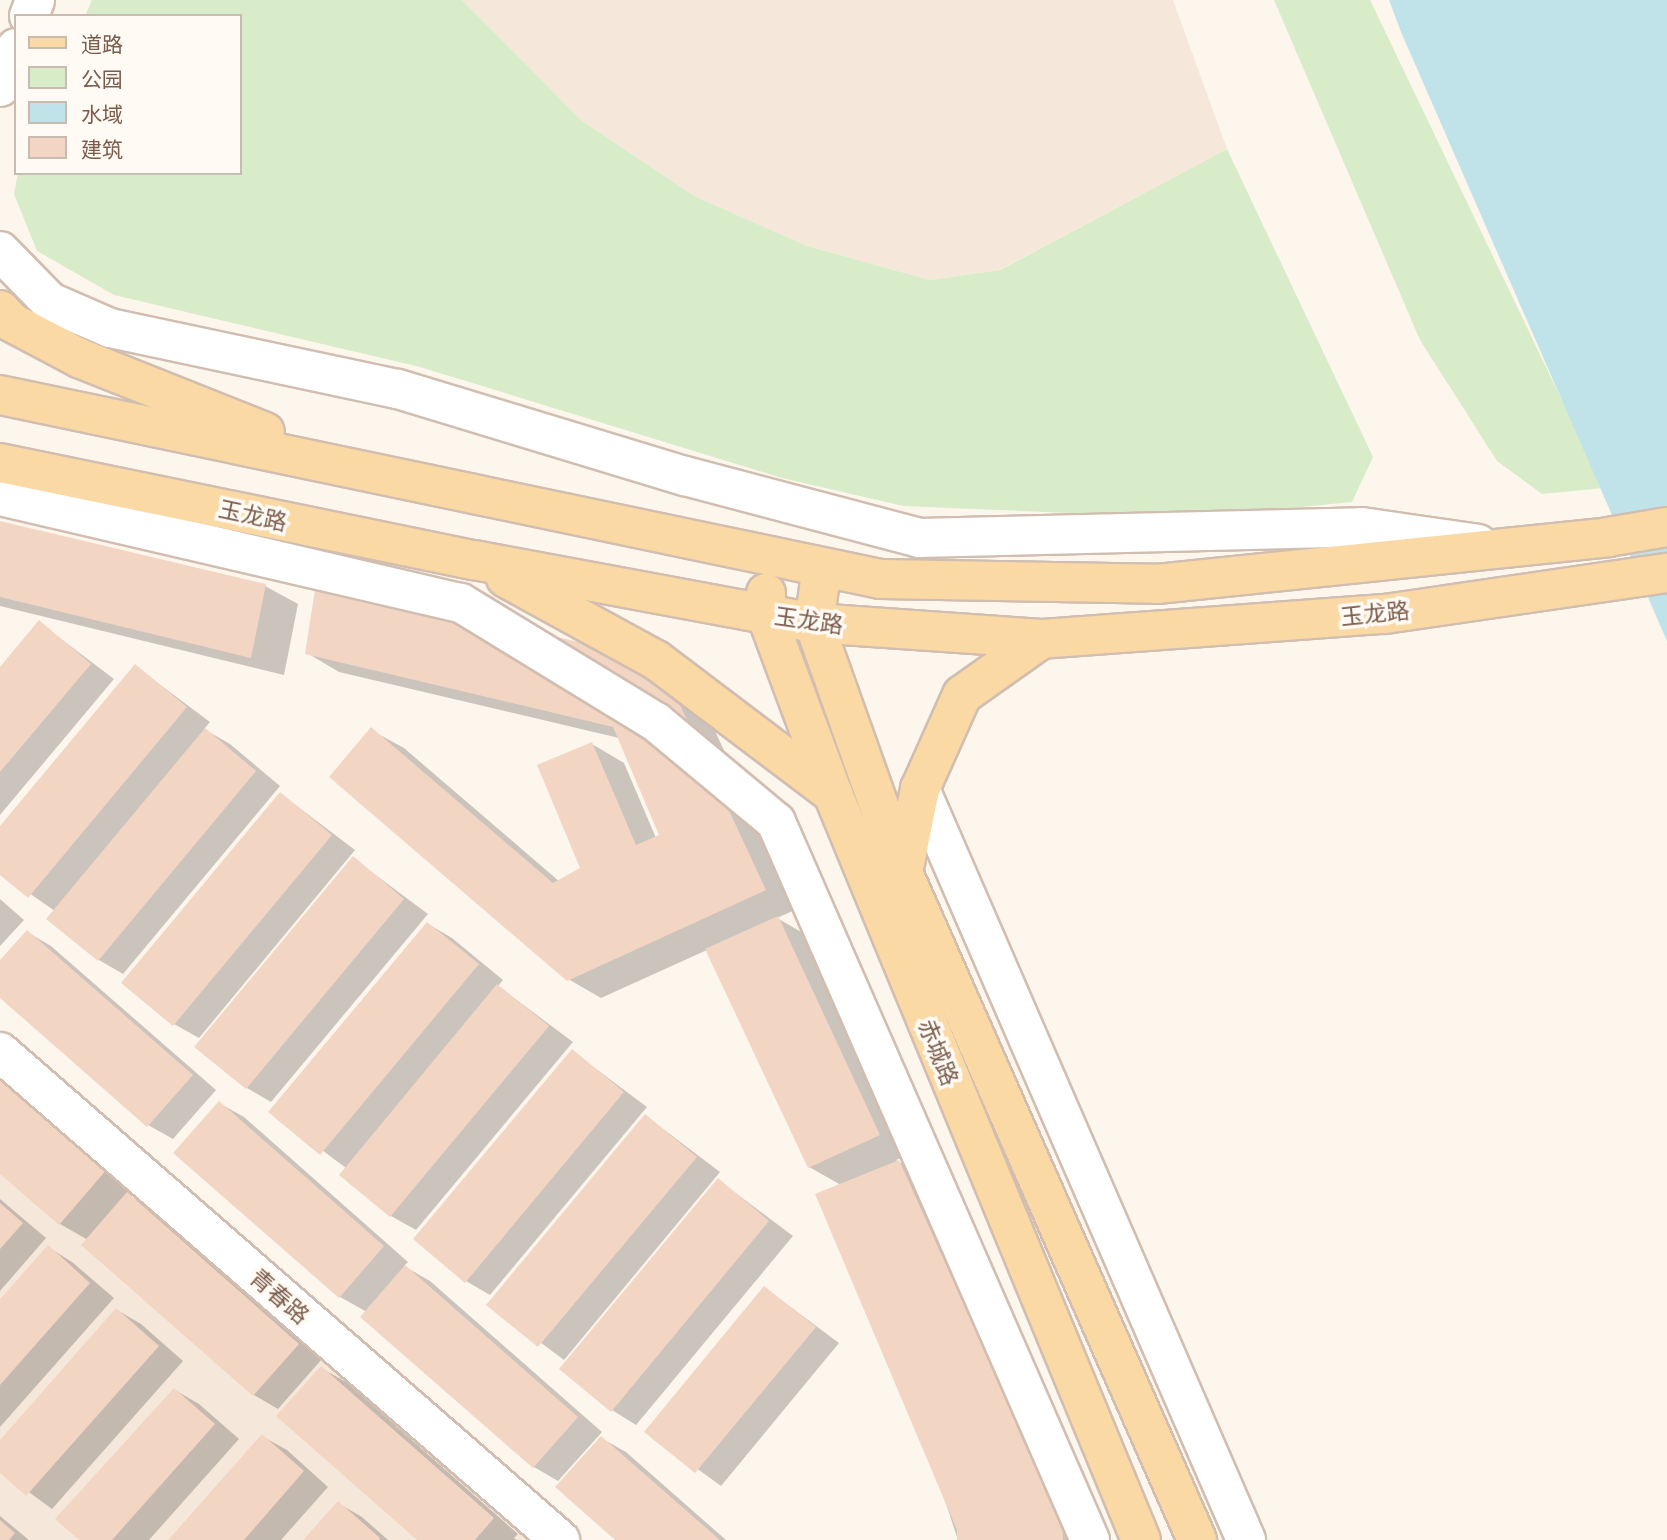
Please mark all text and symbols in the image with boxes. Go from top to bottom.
legend [14,14,242,175]
text: 道路 [81,30,123,58]
text: 公园 [81,65,123,93]
text: 水域 [81,100,123,128]
text: 建筑 [81,135,123,163]
street label: 玉龙路 [216,494,290,536]
street label: 玉龙路 [1339,596,1411,630]
street label: 玉龙路 [773,602,845,638]
street label: 赤城路 [913,1015,965,1089]
street label: 青春路 [245,1263,315,1329]

